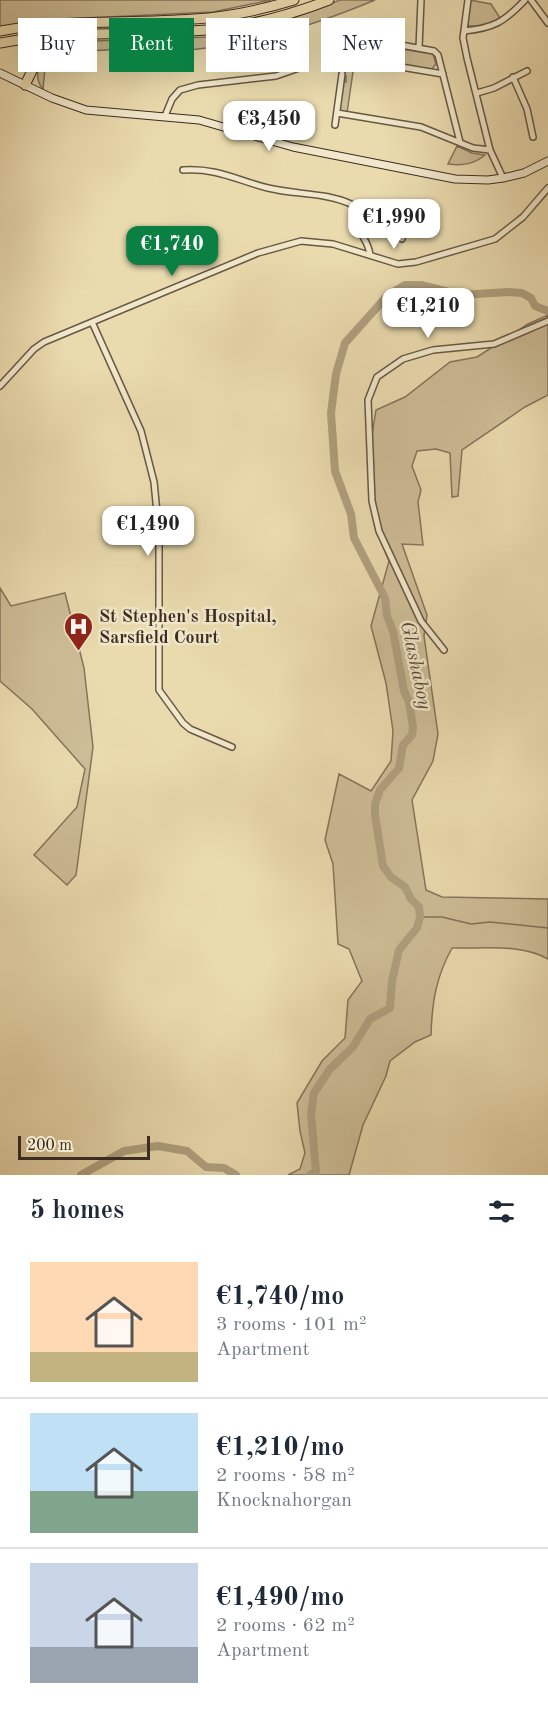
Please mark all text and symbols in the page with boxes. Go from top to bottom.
chip: Buy [18,18,97,72]
chip: Rent [109,18,194,72]
chip: Filters [206,18,309,72]
chip: New [321,18,405,72]
pin: €3,450 [220,101,318,152]
text: €3,450 [237,110,301,130]
pin: €1,990 [345,199,443,250]
text: €1,990 [362,208,426,228]
pin: €1,740 [123,226,221,277]
text: €1,740 [140,235,204,255]
pin: €1,210 [379,288,477,339]
text: €1,210 [396,297,460,317]
pin: €1,490 [99,506,197,557]
text: €1,490 [116,515,180,535]
place label: St Stephen's Hospital, Sarsfield Court [99,608,276,647]
hospital icon: St Stephen's Hospital, Sarsfield Court [62,610,94,652]
water label: Glashaboy [396,619,434,712]
scale bar [18,1133,150,1160]
text: 200 m [27,1138,72,1154]
icon: filters [485,1195,518,1228]
text: 5 homes [30,1198,124,1224]
text: €1,740/mo [216,1284,344,1310]
icon: home [78,1286,150,1358]
text: 3 rooms · 101 m² [216,1315,366,1335]
text: Apartment [216,1340,310,1360]
text: €1,210/mo [216,1435,344,1461]
icon: home [78,1437,150,1509]
text: 2 rooms · 58 m² [216,1466,355,1486]
text: Knocknahorgan [216,1491,352,1511]
text: €1,490/mo [216,1585,344,1611]
icon: home [78,1587,150,1659]
text: 2 rooms · 62 m² [216,1616,355,1636]
text: Apartment [216,1641,310,1661]

